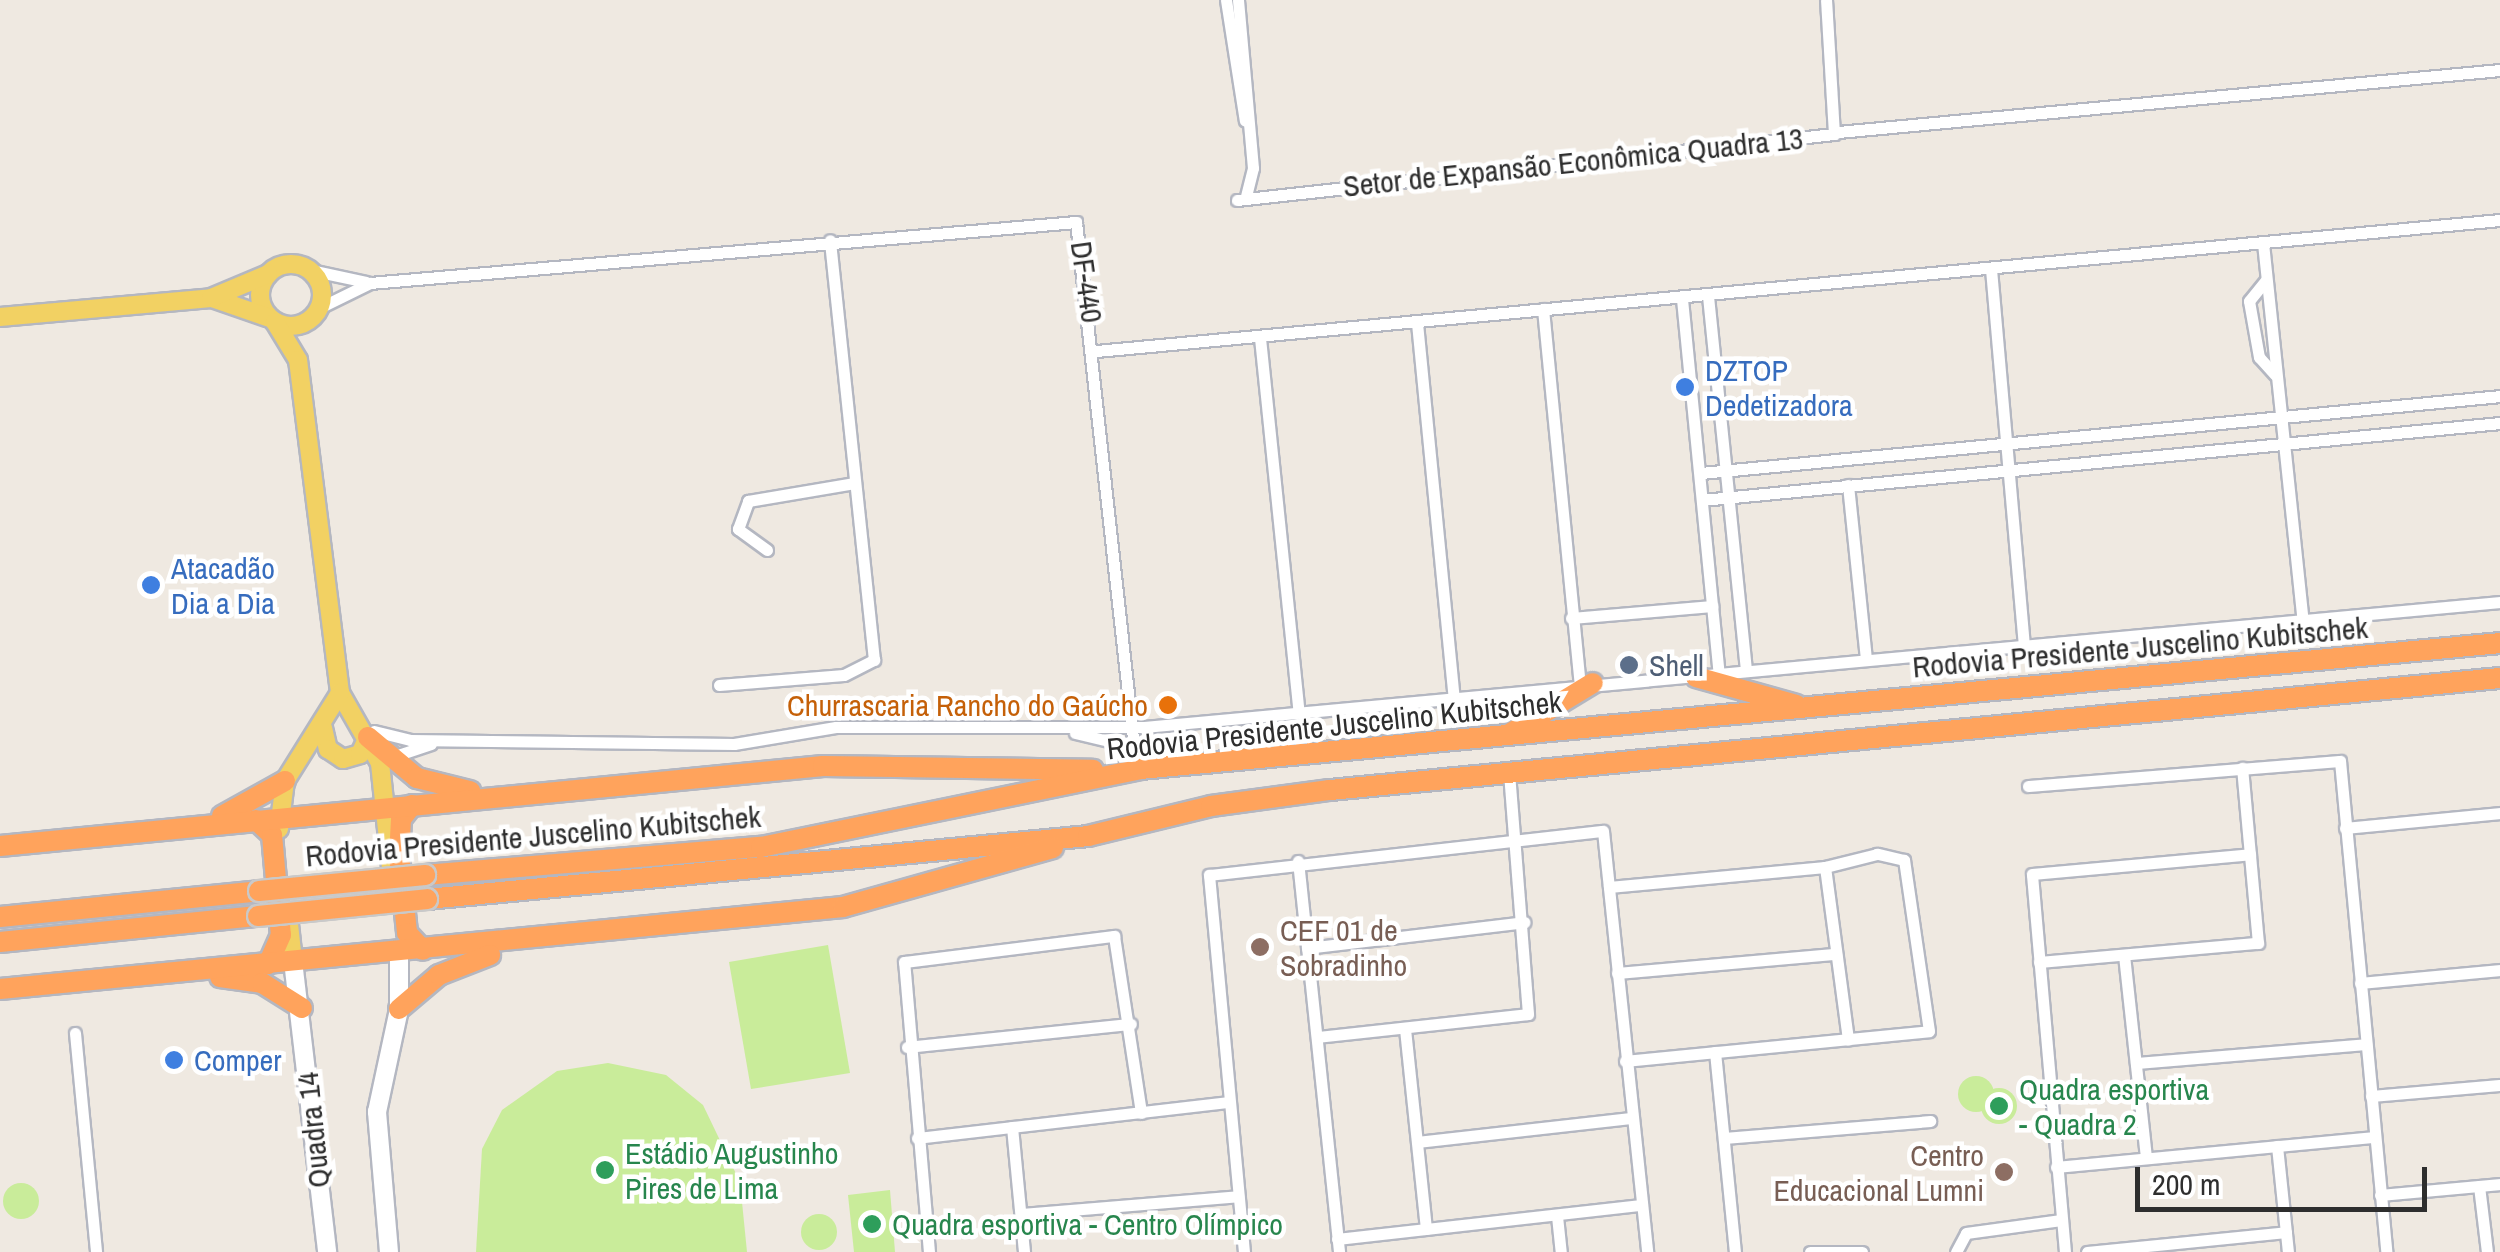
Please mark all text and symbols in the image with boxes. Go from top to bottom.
street label: Setor de Expansão Econômica Quadra 13 [1341,120,1805,204]
street label: DF-440 [1063,239,1111,325]
place label: DZTOP Dedetizadora [1705,352,1853,422]
marker: DZTOP Dedetizadora [1674,376,1696,398]
place label: Atacadão Dia a Dia [171,550,275,620]
marker: Atacadão Dia a Dia [140,574,162,596]
street label: Rodovia Presidente Juscelino Kubitschek [1911,609,2369,685]
place label: Shell [1649,647,1704,683]
marker: Shell [1618,654,1640,676]
street label: Rodovia Presidente Juscelino Kubitschek [1105,683,1563,767]
place label: Churrascaria Rancho do Gaúcho [787,687,1148,723]
marker: Churrascaria Rancho do Gaúcho [1157,694,1179,716]
street label: Rodovia Presidente Juscelino Kubitschek [304,798,762,874]
place label: CEF 01 de Sobradinho [1280,912,1407,982]
marker: CEF 01 de Sobradinho [1249,936,1271,958]
place label: Comper [194,1042,281,1078]
marker: Comper [163,1049,185,1071]
street label: Quadra 14 [289,1070,337,1190]
place label: Quadra esportiva - Quadra 2 [2019,1071,2209,1142]
marker: Quadra esportiva - Quadra 2 [1988,1095,2010,1117]
place label: Estádio Augustinho Pires de Lima [625,1135,840,1206]
place label: Centro Educacional Lumni [1773,1137,1984,1208]
scale bar [2140,1147,2432,1209]
marker: Estádio Augustinho Pires de Lima [594,1159,616,1181]
marker: Centro Educacional Lumni [1993,1161,2015,1183]
text: 200 m [2152,1164,2220,1204]
place label: Quadra esportiva - Centro Olímpico [892,1206,1283,1242]
marker: Quadra esportiva - Centro Olímpico [861,1213,883,1235]

